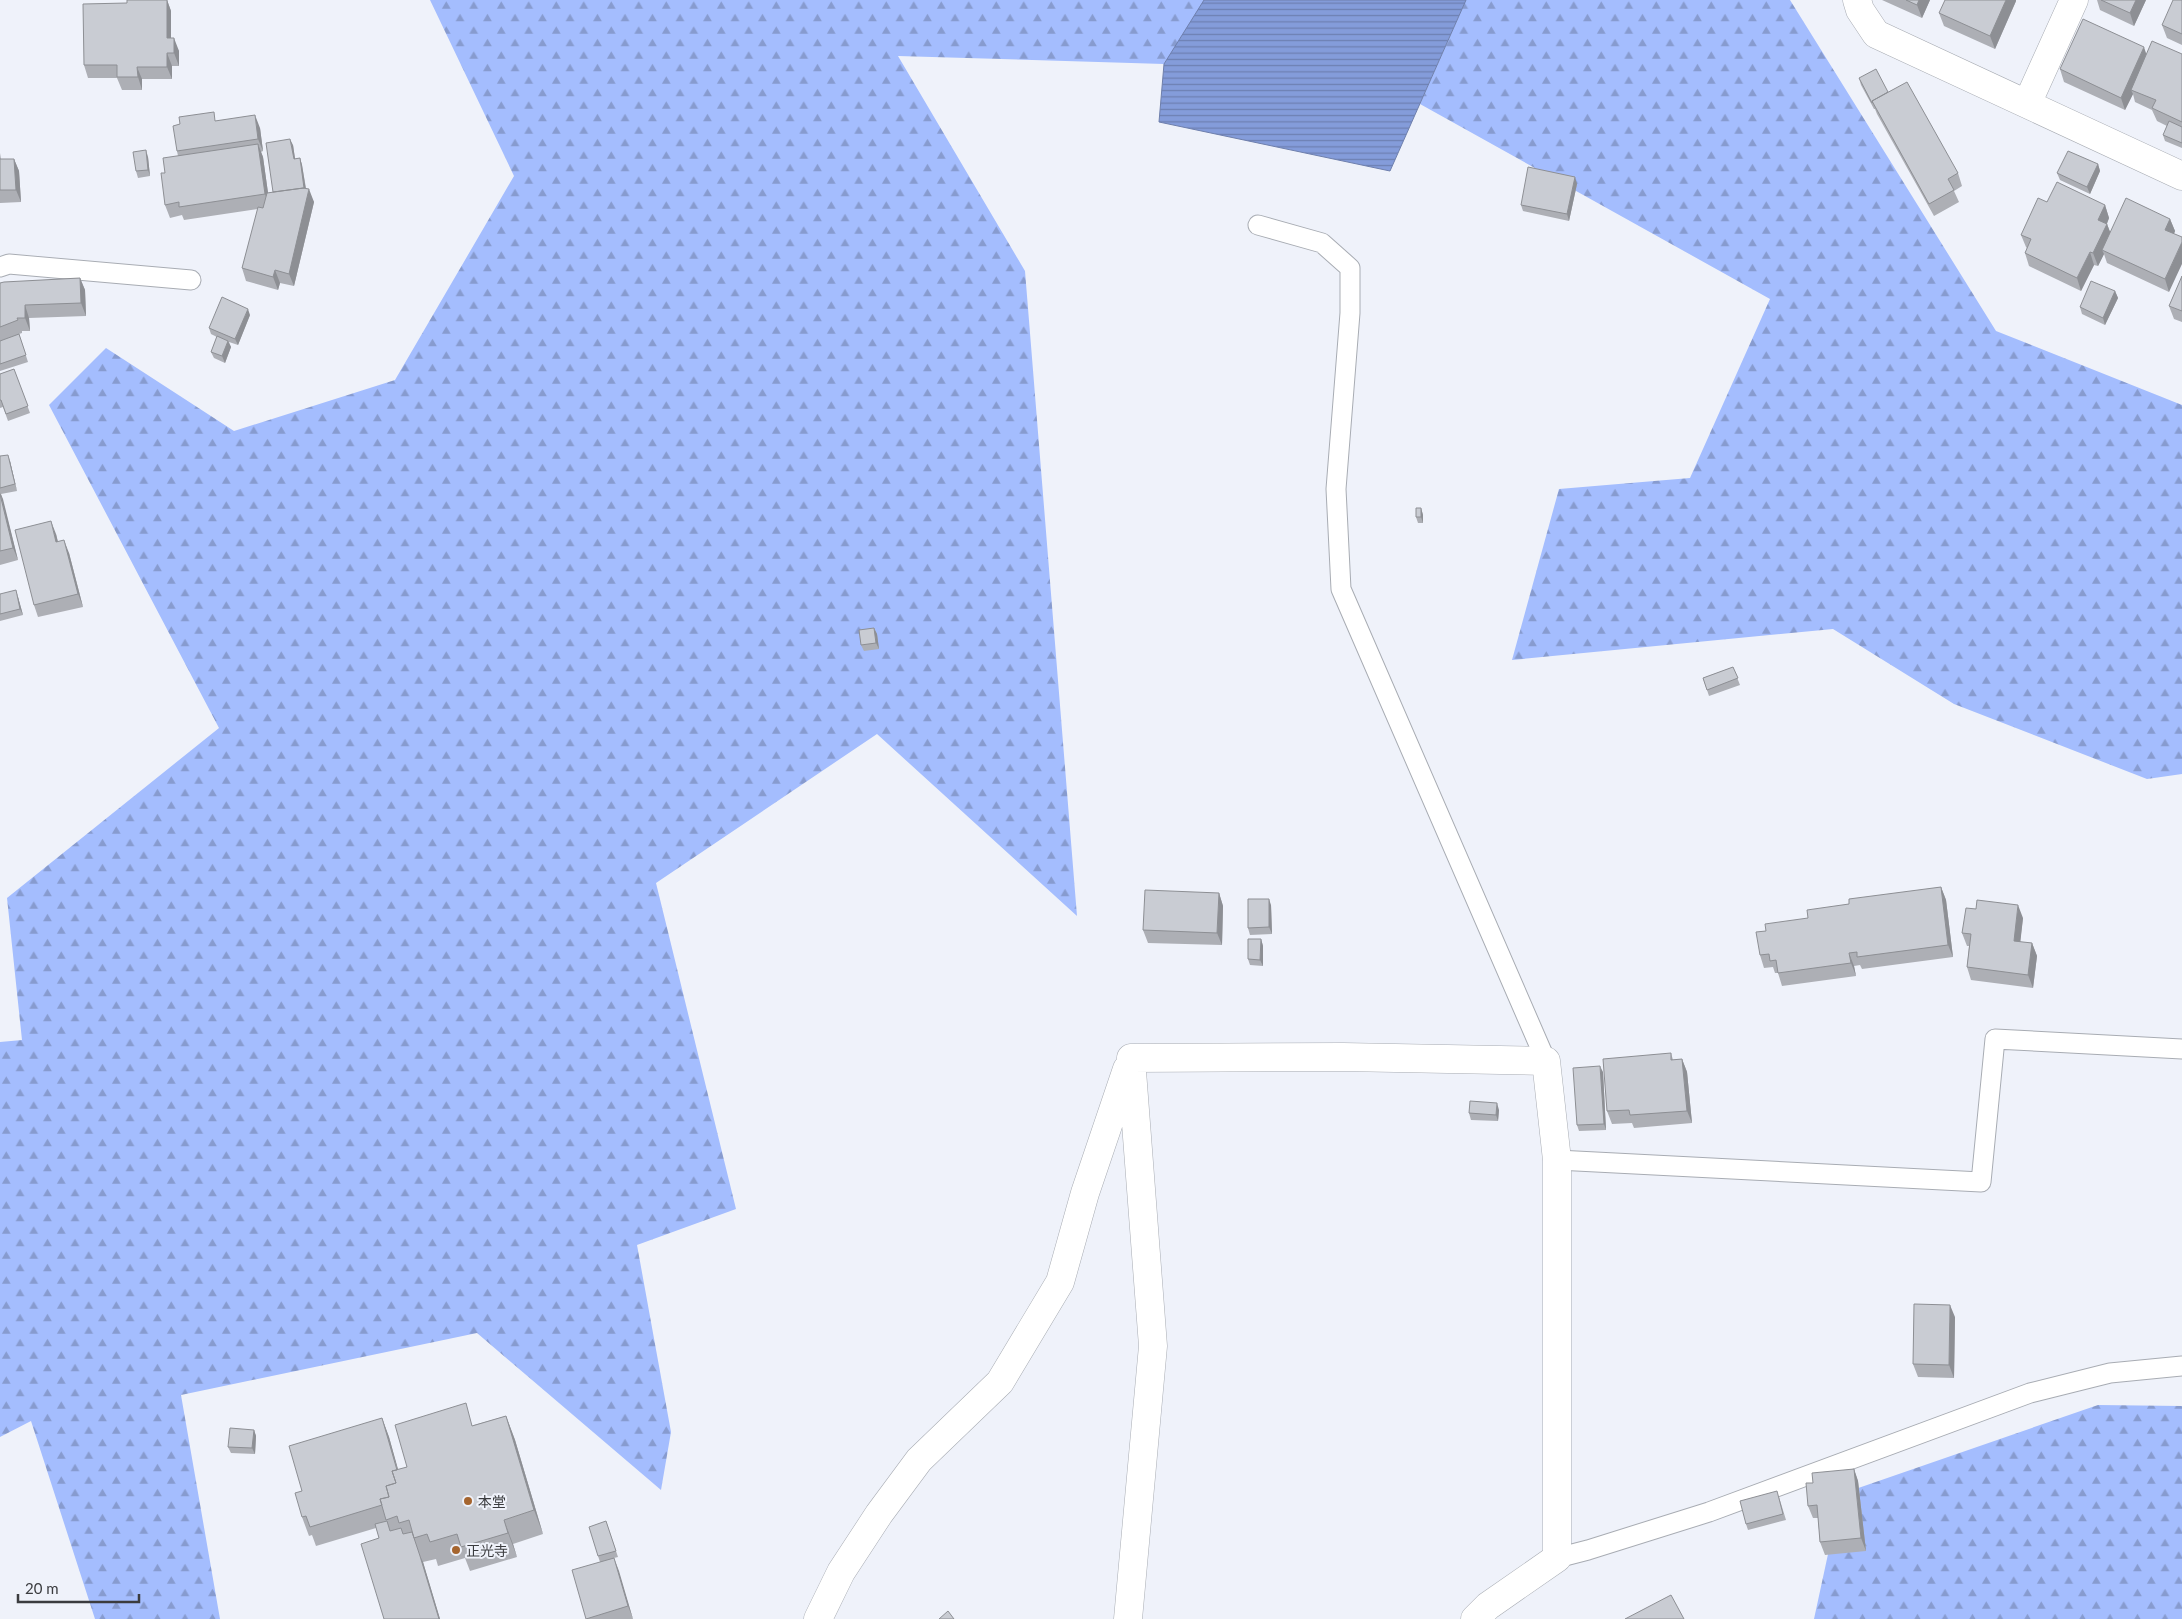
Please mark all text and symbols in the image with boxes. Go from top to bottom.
place label: 本堂 [478,1493,506,1510]
marker: 本堂 [462,1495,474,1507]
place label: 正光寺 [466,1542,508,1559]
marker: 正光寺 [450,1544,462,1556]
scale bar [18,1572,139,1604]
text: 20 m [25,1579,59,1597]

